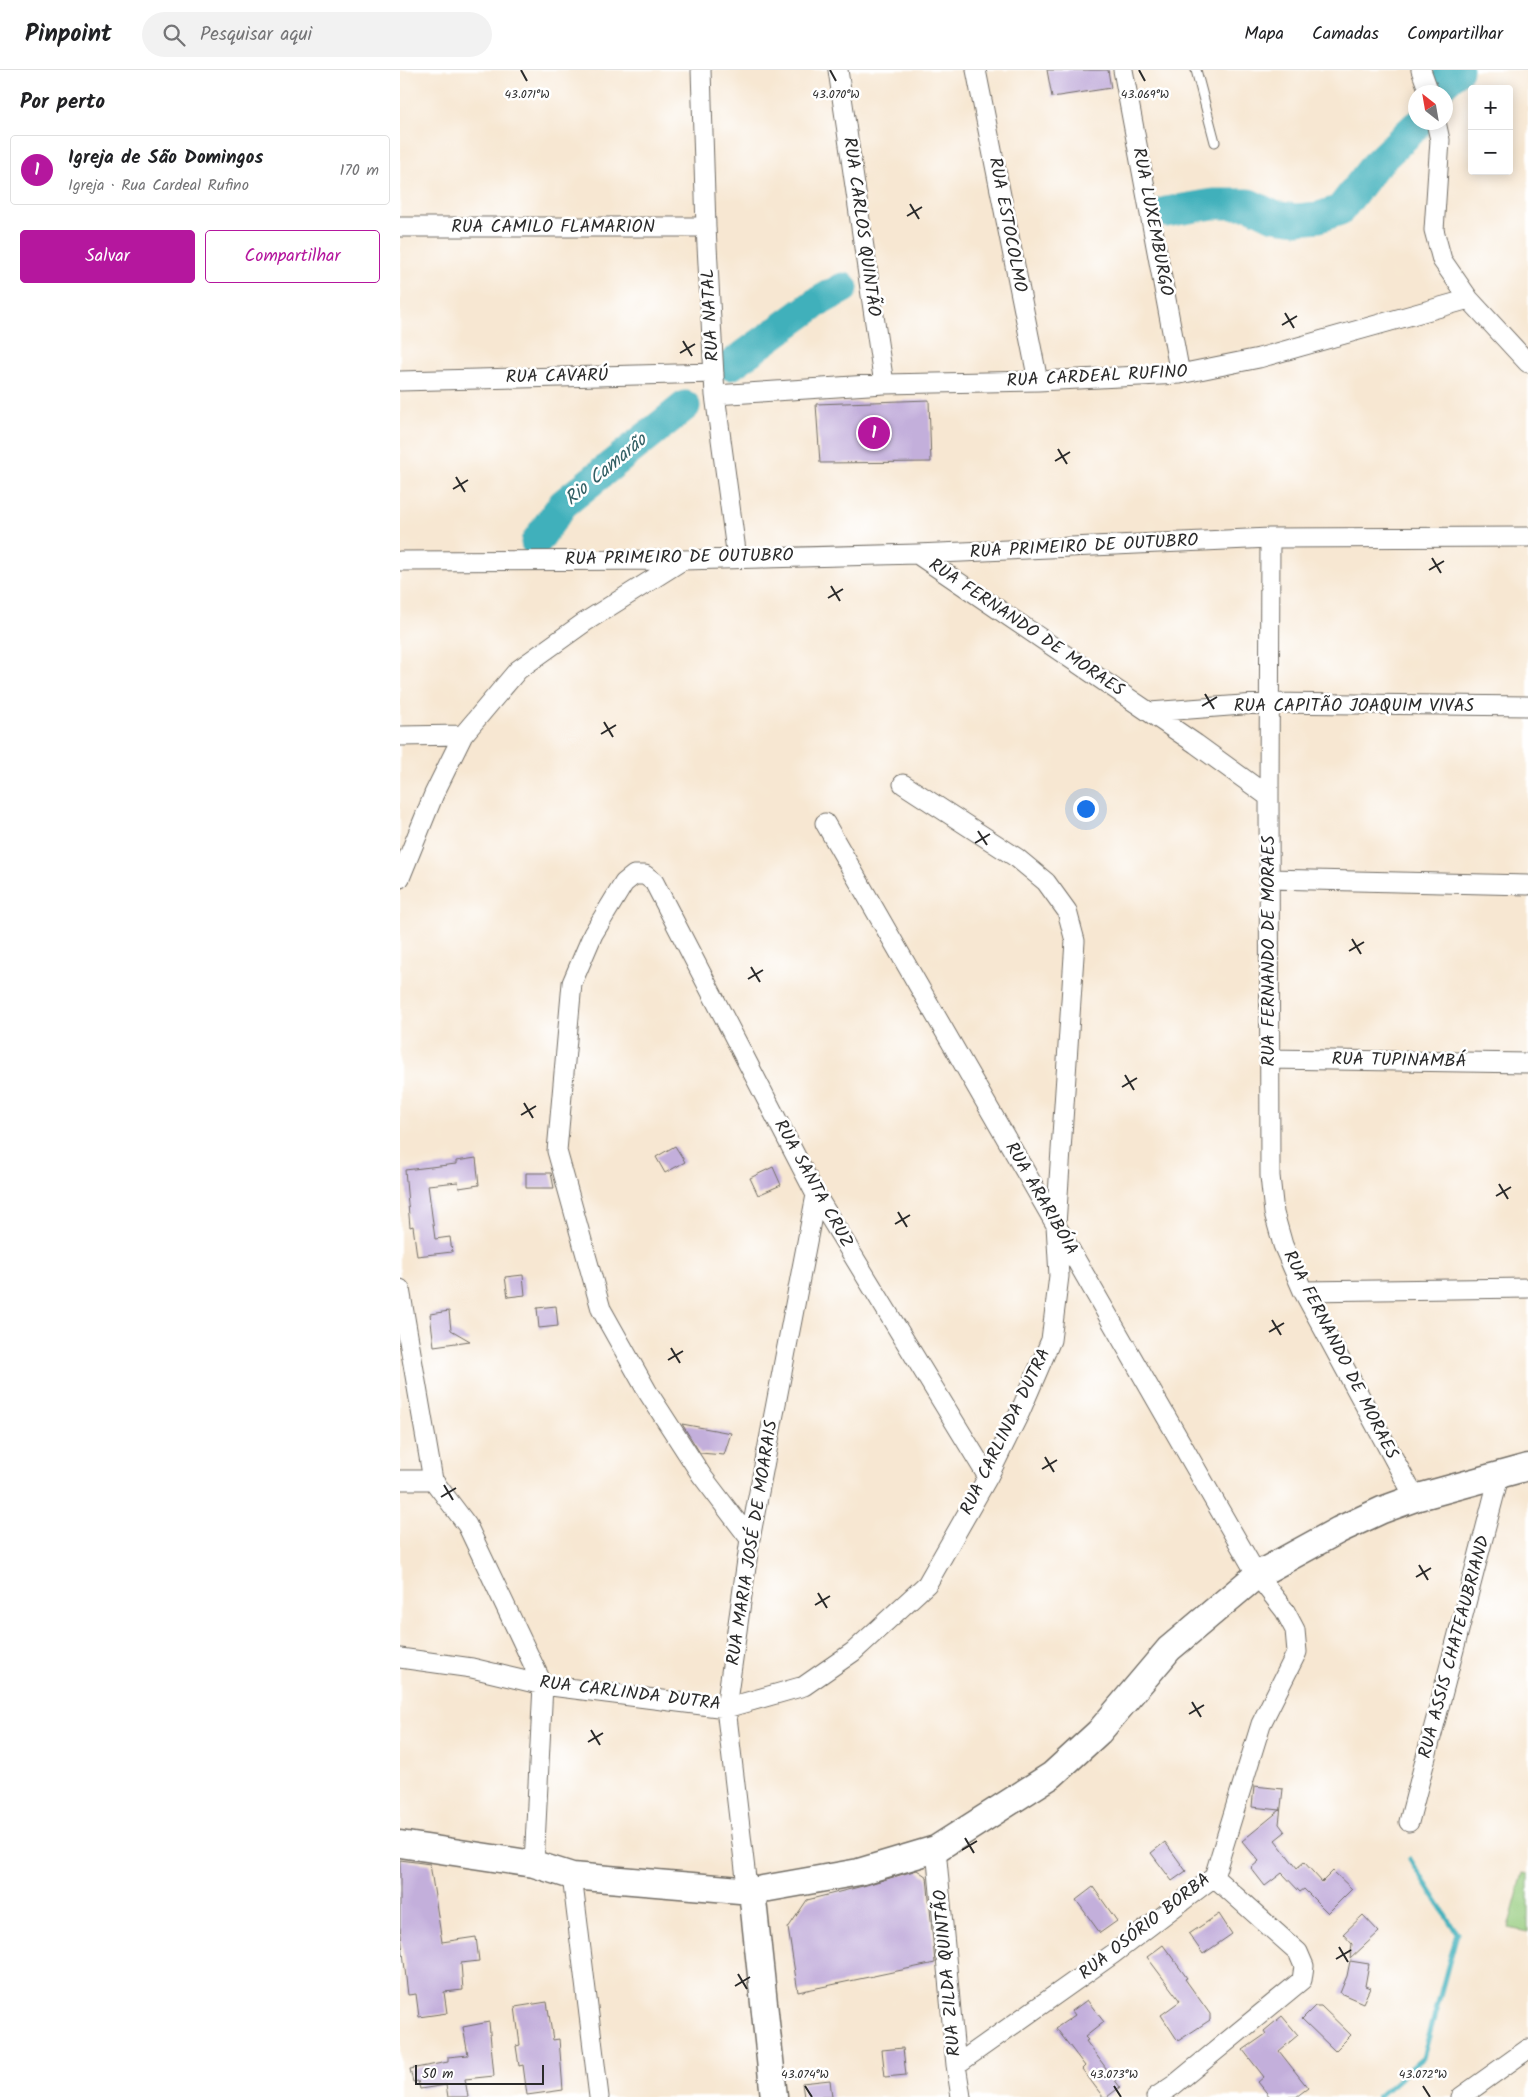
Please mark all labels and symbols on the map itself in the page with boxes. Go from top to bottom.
text: 43.071°W [504,85,550,104]
text: 43.070°W [812,85,860,104]
text: 43.069°W [1121,85,1169,104]
north arrow [1408,85,1453,130]
street label: RUA CARLOS QUINTÃO [834,135,888,319]
street label: RUA LUXEMBURGO [1123,145,1181,299]
street label: RUA ESTOCOLMO [980,155,1034,295]
street label: RUA CAMILO FLAMARION [451,213,655,242]
street label: RUA NATAL [694,268,728,362]
street label: RUA CARDEAL RUFINO [1006,358,1188,396]
street label: RUA CAVARÚ [505,362,609,392]
pin: 1 [858,414,890,452]
water label: Rio Camarão [558,425,655,514]
street label: RUA PRIMEIRO DE OUTUBRO [969,527,1199,567]
street label: RUA PRIMEIRO DE OUTUBRO [564,542,794,574]
street label: RUA FERNANDO DE MORAES [922,551,1130,705]
street label: RUA CAPITÃO JOAQUIM VIVAS [1234,692,1475,721]
your location [1073,796,1099,822]
street label: RUA FERNANDO DE MORAES [1255,835,1284,1067]
street label: RUA TUPINAMBÁ [1331,1045,1467,1077]
street label: RUA SANTA CRUZ [766,1114,860,1254]
street label: RUA ARARIBÓIA [997,1137,1085,1261]
street label: RUA FERNANDO DE MORAES [1275,1245,1406,1465]
street label: RUA CARLINDA DUTRA [953,1344,1059,1520]
street label: RUA MARIA JOSÉ DE MOARAIS [719,1418,787,1668]
street label: RUA ASSIS CHATEAUBRIAND [1411,1532,1499,1762]
street label: RUA CARLINDA DUTRA [538,1668,722,1720]
street label: RUA OSÓRIO BORBA [1073,1866,1217,1988]
street label: RUA ZILDA QUINTÃO [926,1888,970,2058]
scale bar [415,2062,544,2085]
text: 43.074°W [781,2065,829,2084]
text: 43.073°W [1090,2065,1138,2084]
text: 43.072°W [1399,2065,1447,2084]

